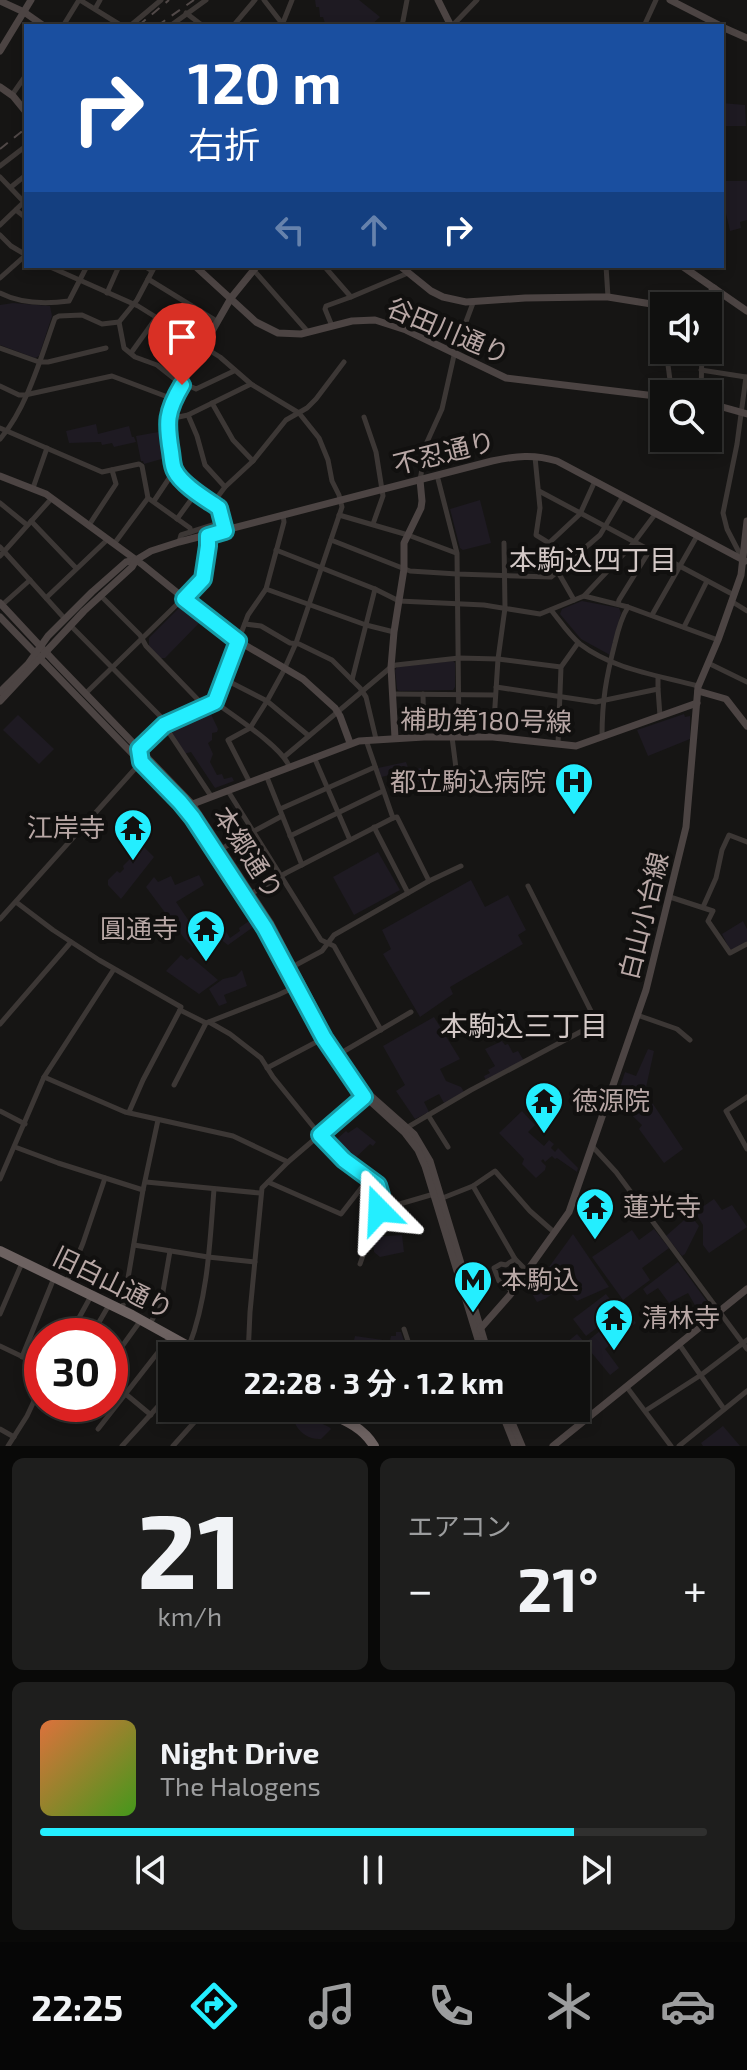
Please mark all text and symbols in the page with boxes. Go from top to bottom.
text: 120 m [188,48,342,115]
icon: right [56,56,160,160]
text: 右折 [188,122,260,165]
icon: left [268,208,312,252]
icon: ahead [352,208,396,252]
icon: right [436,208,480,252]
street label: 谷田川通り [383,290,514,369]
map controls [650,292,722,452]
button: sound [650,292,722,364]
pin [148,303,216,385]
icon: arrive [160,315,204,359]
button: search [650,380,722,452]
street label: 不忍通り [389,424,498,479]
district label: 本駒込四丁目 [509,542,677,576]
street label: 補助第180号線 [400,703,572,736]
hospital icon: 都立駒込病院 [553,761,595,816]
place label: 都立駒込病院 [390,765,546,796]
street label: 本郷通り [208,800,291,904]
temple icon: 江岸寺 [112,807,154,862]
place label: 江岸寺 [27,811,105,842]
street label: 白山小台線 [612,849,673,982]
temple icon: 圓通寺 [185,908,227,963]
place label: 圓通寺 [100,912,178,943]
district label: 本駒込三丁目 [440,1008,608,1042]
temple icon: 徳源院 [523,1080,565,1135]
place label: 徳源院 [572,1084,650,1115]
position arrow [337,1168,421,1252]
temple icon: 蓮光寺 [574,1186,616,1241]
place label: 蓮光寺 [623,1190,701,1221]
street label: 旧白山通り [48,1239,179,1324]
metro station icon: 本駒込 [452,1259,494,1314]
place label: 本駒込 [501,1263,579,1294]
temple icon: 清林寺 [593,1297,635,1352]
place label: 清林寺 [642,1301,720,1332]
speed limit sign: 30 [24,1318,128,1422]
text: 22:28 · 3 分 · 1.2 km [244,1364,504,1400]
text: 21 [137,1485,242,1610]
text: エアコン [408,1510,512,1541]
text: 21° [517,1552,599,1624]
text: − [408,1562,433,1615]
text: + [683,1562,707,1615]
text: km/h [157,1600,222,1631]
text: Night Drive [160,1734,319,1770]
text: The Halogens [160,1770,321,1801]
icon: previous [129,1848,173,1892]
icon: pause [351,1848,395,1892]
icon: next [574,1848,618,1892]
icon: directions [186,1978,242,2034]
icon: music [304,1978,360,2034]
icon: phone [423,1978,479,2034]
icon: climate [541,1978,597,2034]
icon: car [660,1978,716,2034]
text: 22:25 [31,1985,123,2028]

